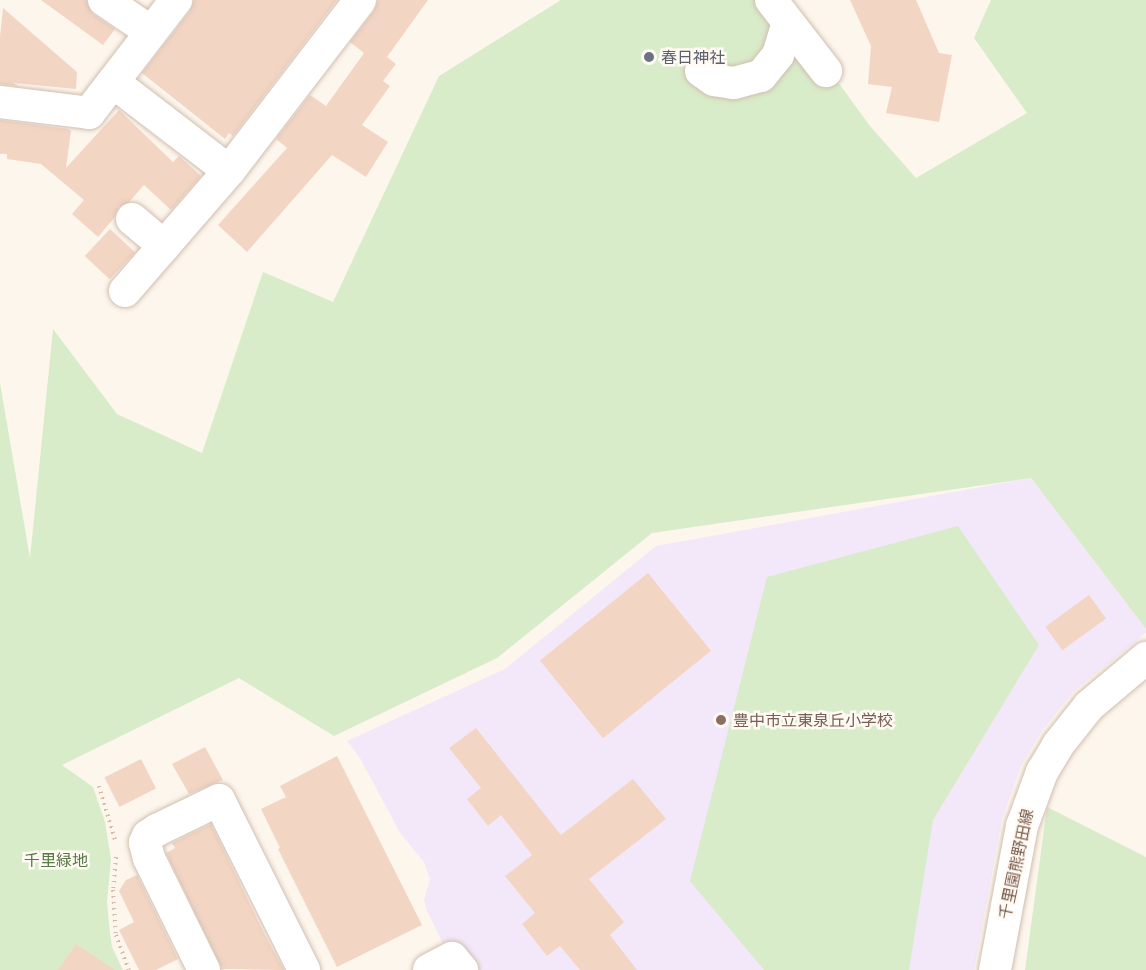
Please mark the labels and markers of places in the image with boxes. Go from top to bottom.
place label: 春日神社 [661,47,725,67]
marker: 春日神社 [642,50,656,64]
place label: 豊中市立東泉丘小学校 [733,710,893,730]
marker: 豊中市立東泉丘小学校 [714,713,728,727]

